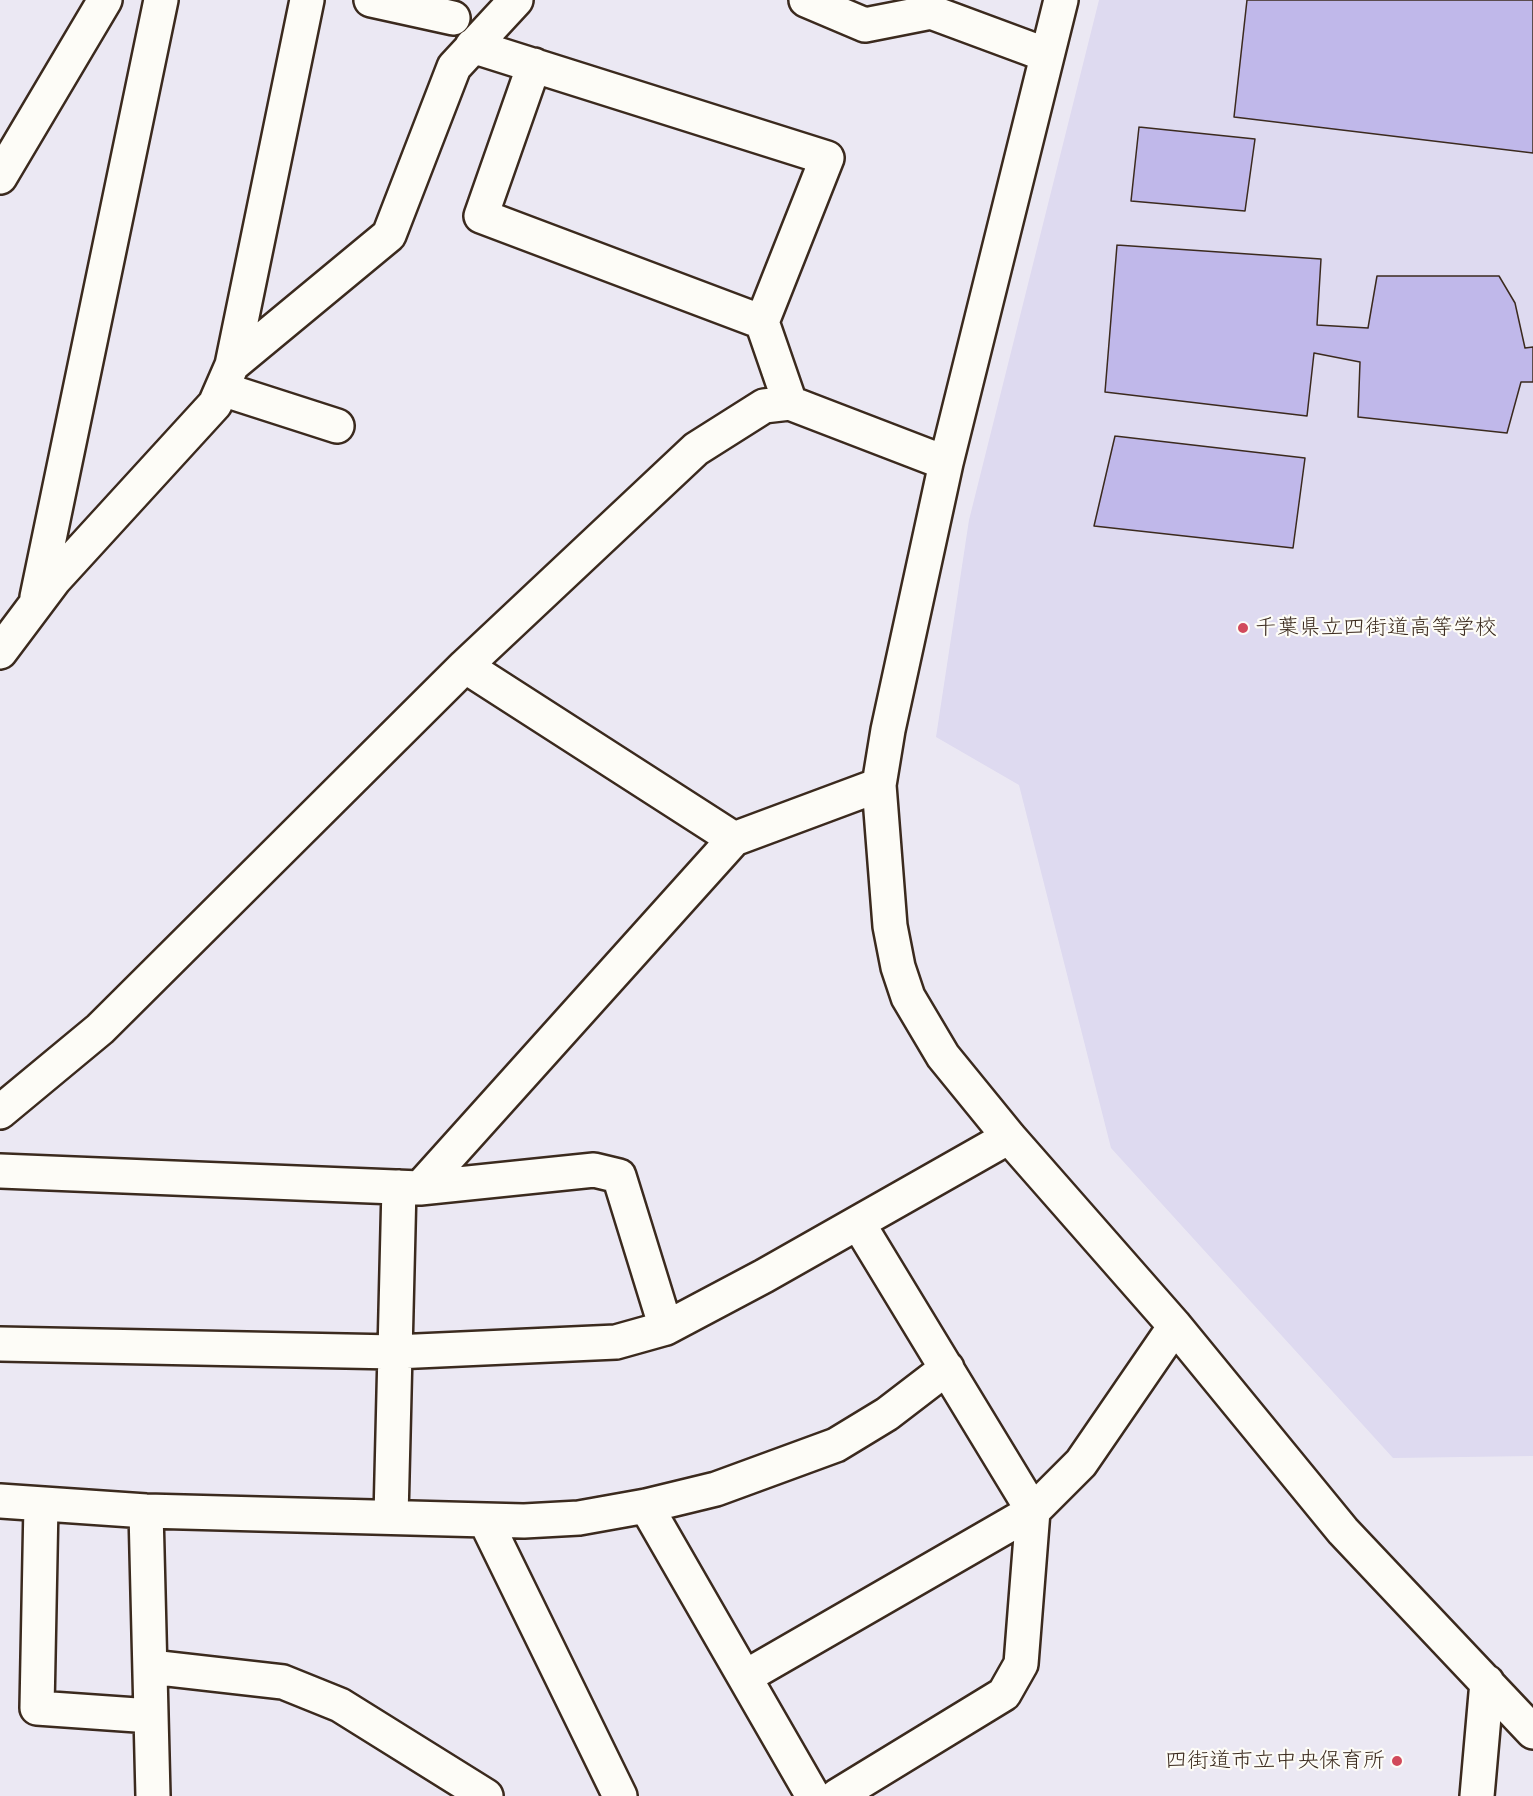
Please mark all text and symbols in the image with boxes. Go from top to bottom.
place label: 千葉県立四街道高等学校 [1255,615,1497,641]
marker: 千葉県立四街道高等学校 [1236,621,1250,635]
place label: 四街道市立中央保育所 [1165,1748,1385,1774]
marker: 四街道市立中央保育所 [1390,1754,1404,1768]

